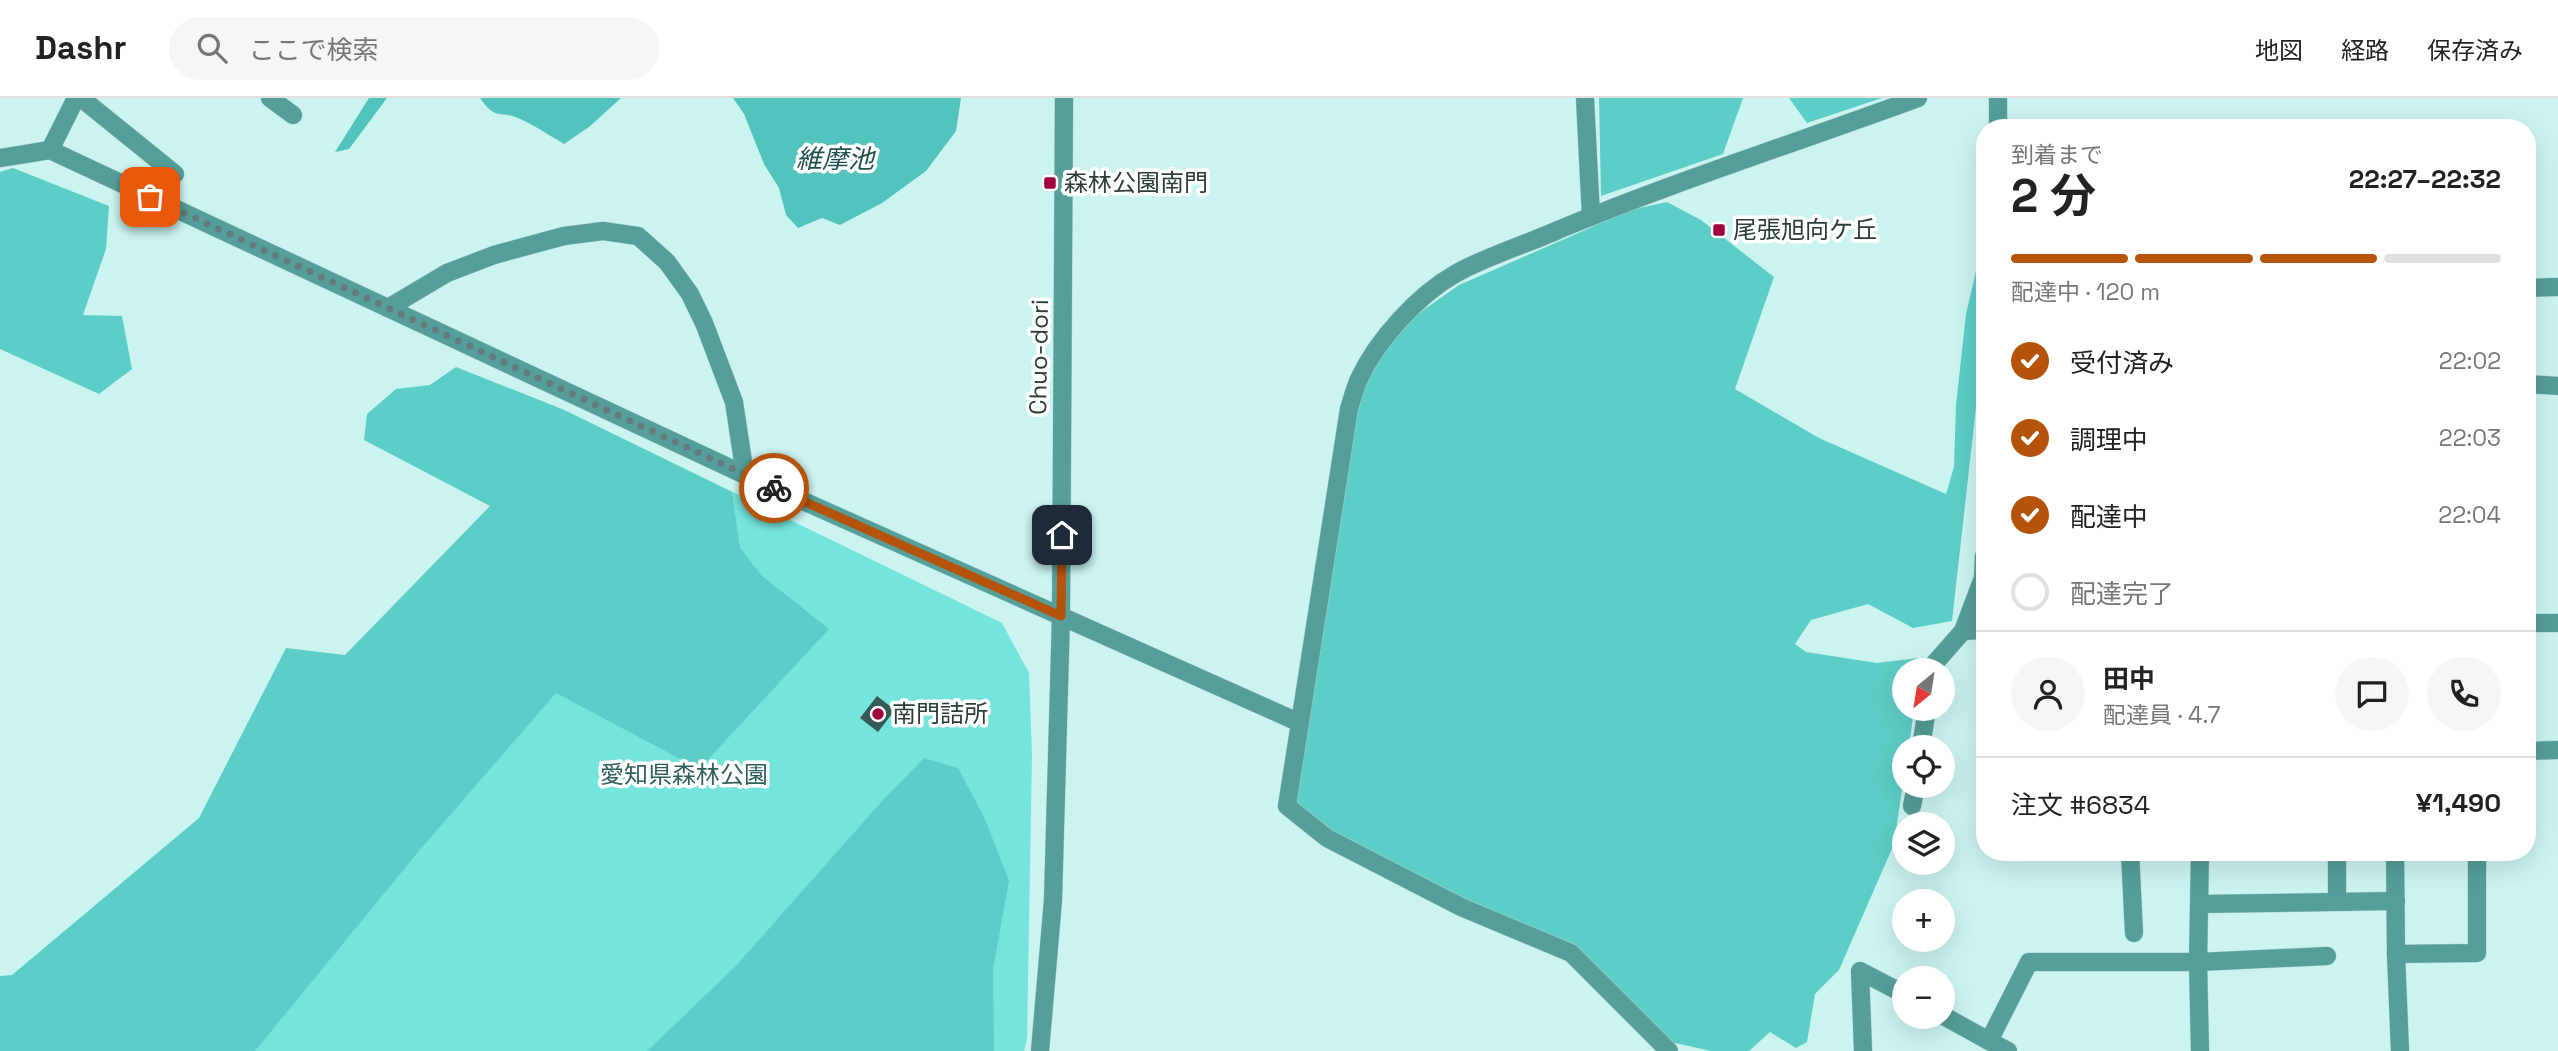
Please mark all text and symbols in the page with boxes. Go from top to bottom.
search box [169,17,659,80]
text: Dashr [35,27,127,69]
icon: search [193,29,231,67]
text: ここで検索 [249,33,379,67]
text: 地図 [2255,35,2303,66]
text: 経路 [2341,35,2389,66]
text: 保存済み [2427,35,2523,66]
text: 到着まで [2011,140,2103,170]
water label: 維摩池 [796,142,877,176]
text: 22:27–22:32 [2349,162,2501,196]
pin [120,167,180,227]
place label: 森林公園南門 [1064,167,1208,198]
text: 2 分 [2011,167,2096,225]
marker: 森林公園南門 [1042,175,1058,191]
icon: bag [131,178,169,216]
place label: 尾張旭向ケ丘 [1733,214,1877,245]
marker: 尾張旭向ケ丘 [1711,222,1727,238]
text: 配達中 · 120 m [2011,277,2160,307]
street label: Chuo-dori [1022,299,1055,415]
icon: check [2011,342,2049,380]
text: 受付済み [2070,346,2174,380]
text: 22:02 [2439,346,2501,376]
icon: check [2011,419,2049,457]
text: 調理中 [2070,423,2148,457]
text: 22:03 [2439,423,2501,453]
courier [739,453,809,523]
icon: bike [755,469,793,507]
icon: check [2011,496,2049,534]
text: 配達中 [2070,500,2148,534]
text: 22:04 [2438,500,2501,530]
pin [1032,505,1092,565]
icon: home [1043,516,1081,554]
text: 配達完了 [2070,577,2174,611]
button: person [2011,657,2085,731]
button: chat [2335,657,2409,731]
button: phone [2427,657,2501,731]
north arrow [1892,658,1955,721]
map controls [1892,658,1955,1029]
text: 田中 [2103,662,2155,696]
place label: 南門詰所 [892,698,988,729]
text: 配達員 · 4.7 [2103,700,2220,730]
marker: 南門詰所 [870,706,886,722]
button: locate [1892,735,1955,798]
park label: 愛知県森林公園 [600,759,768,790]
text: ¥1,490 [2416,786,2501,820]
text: 注文 #6834 [2011,788,2150,822]
button: layers [1892,812,1955,875]
button: + [1892,889,1955,952]
button: − [1892,966,1955,1029]

